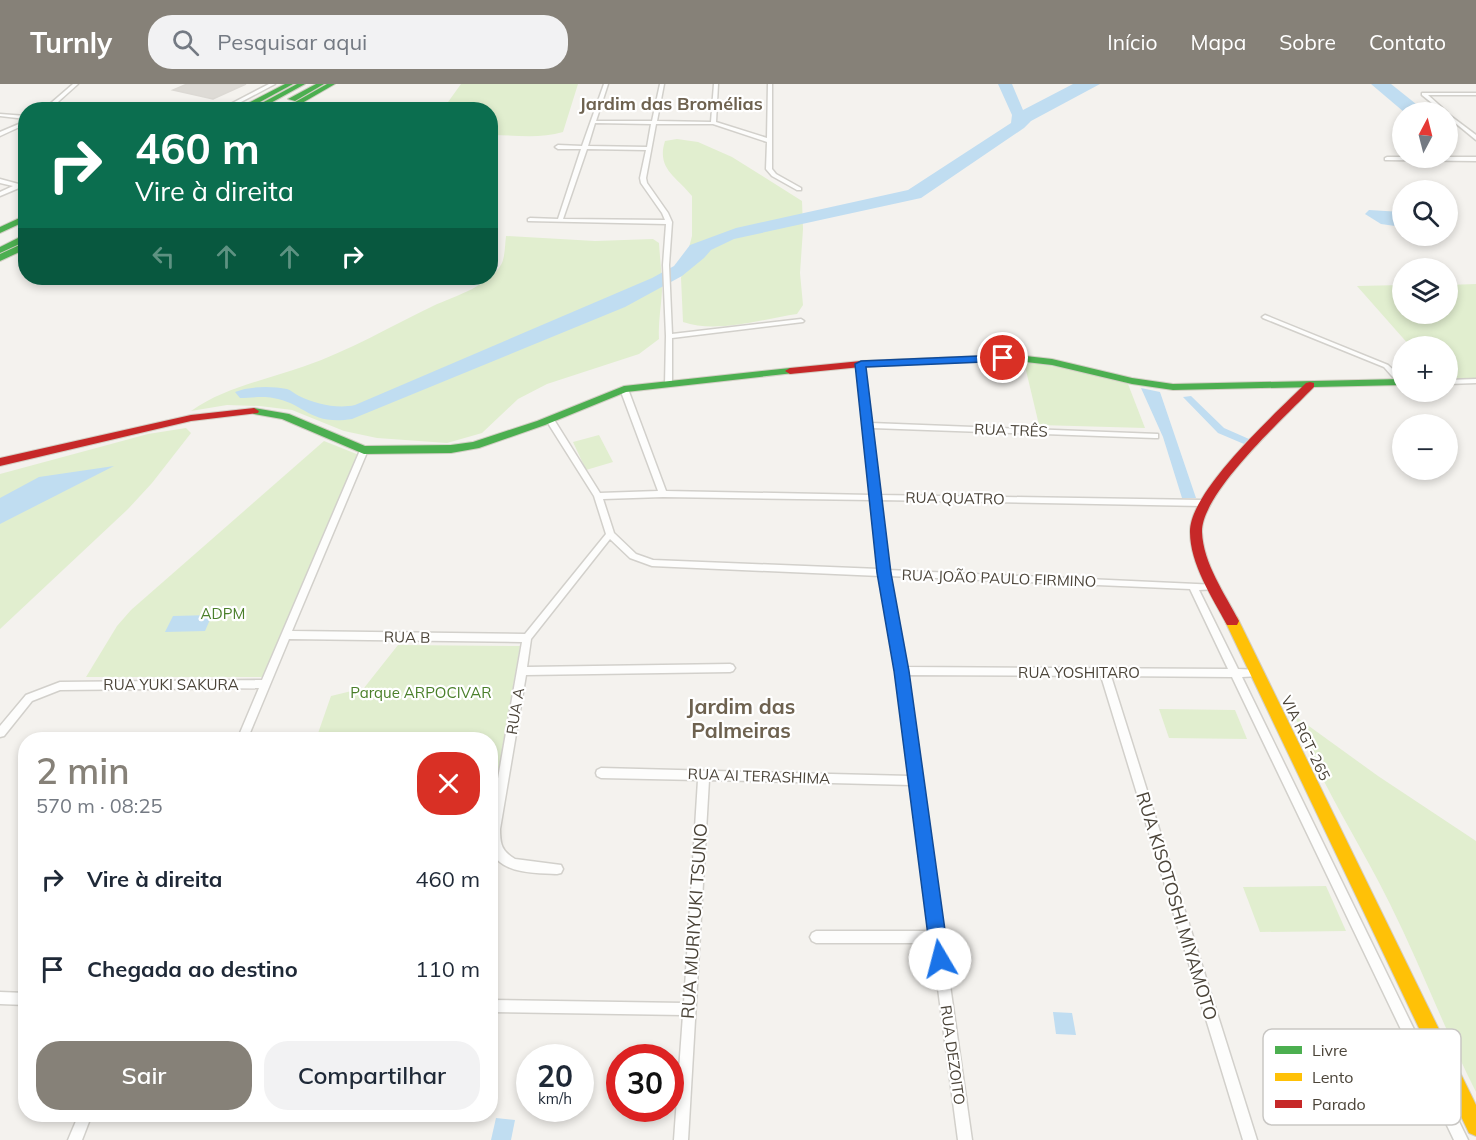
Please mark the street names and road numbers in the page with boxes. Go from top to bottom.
street label: RUA TRÊS [974,419,1048,441]
street label: RUA QUATRO [905,488,1005,508]
street label: RUA JOÃO PAULO FIRMINO [901,565,1097,591]
street label: RUA B [384,627,430,647]
street label: RUA YOSHITARO [1018,663,1140,682]
street label: RUA YUKI SAKURA [103,675,239,694]
street label: RUA A [502,686,528,736]
street label: VIA RGT-265 [1277,692,1335,784]
street label: RUA AI TERASHIMA [687,764,831,788]
street label: RUA KISOTOSHI MIYAMOTO [1131,789,1223,1023]
street label: RUA MURIYUKI TSUNO [676,822,712,1020]
street label: RUA DEZOITO [937,1004,969,1106]

